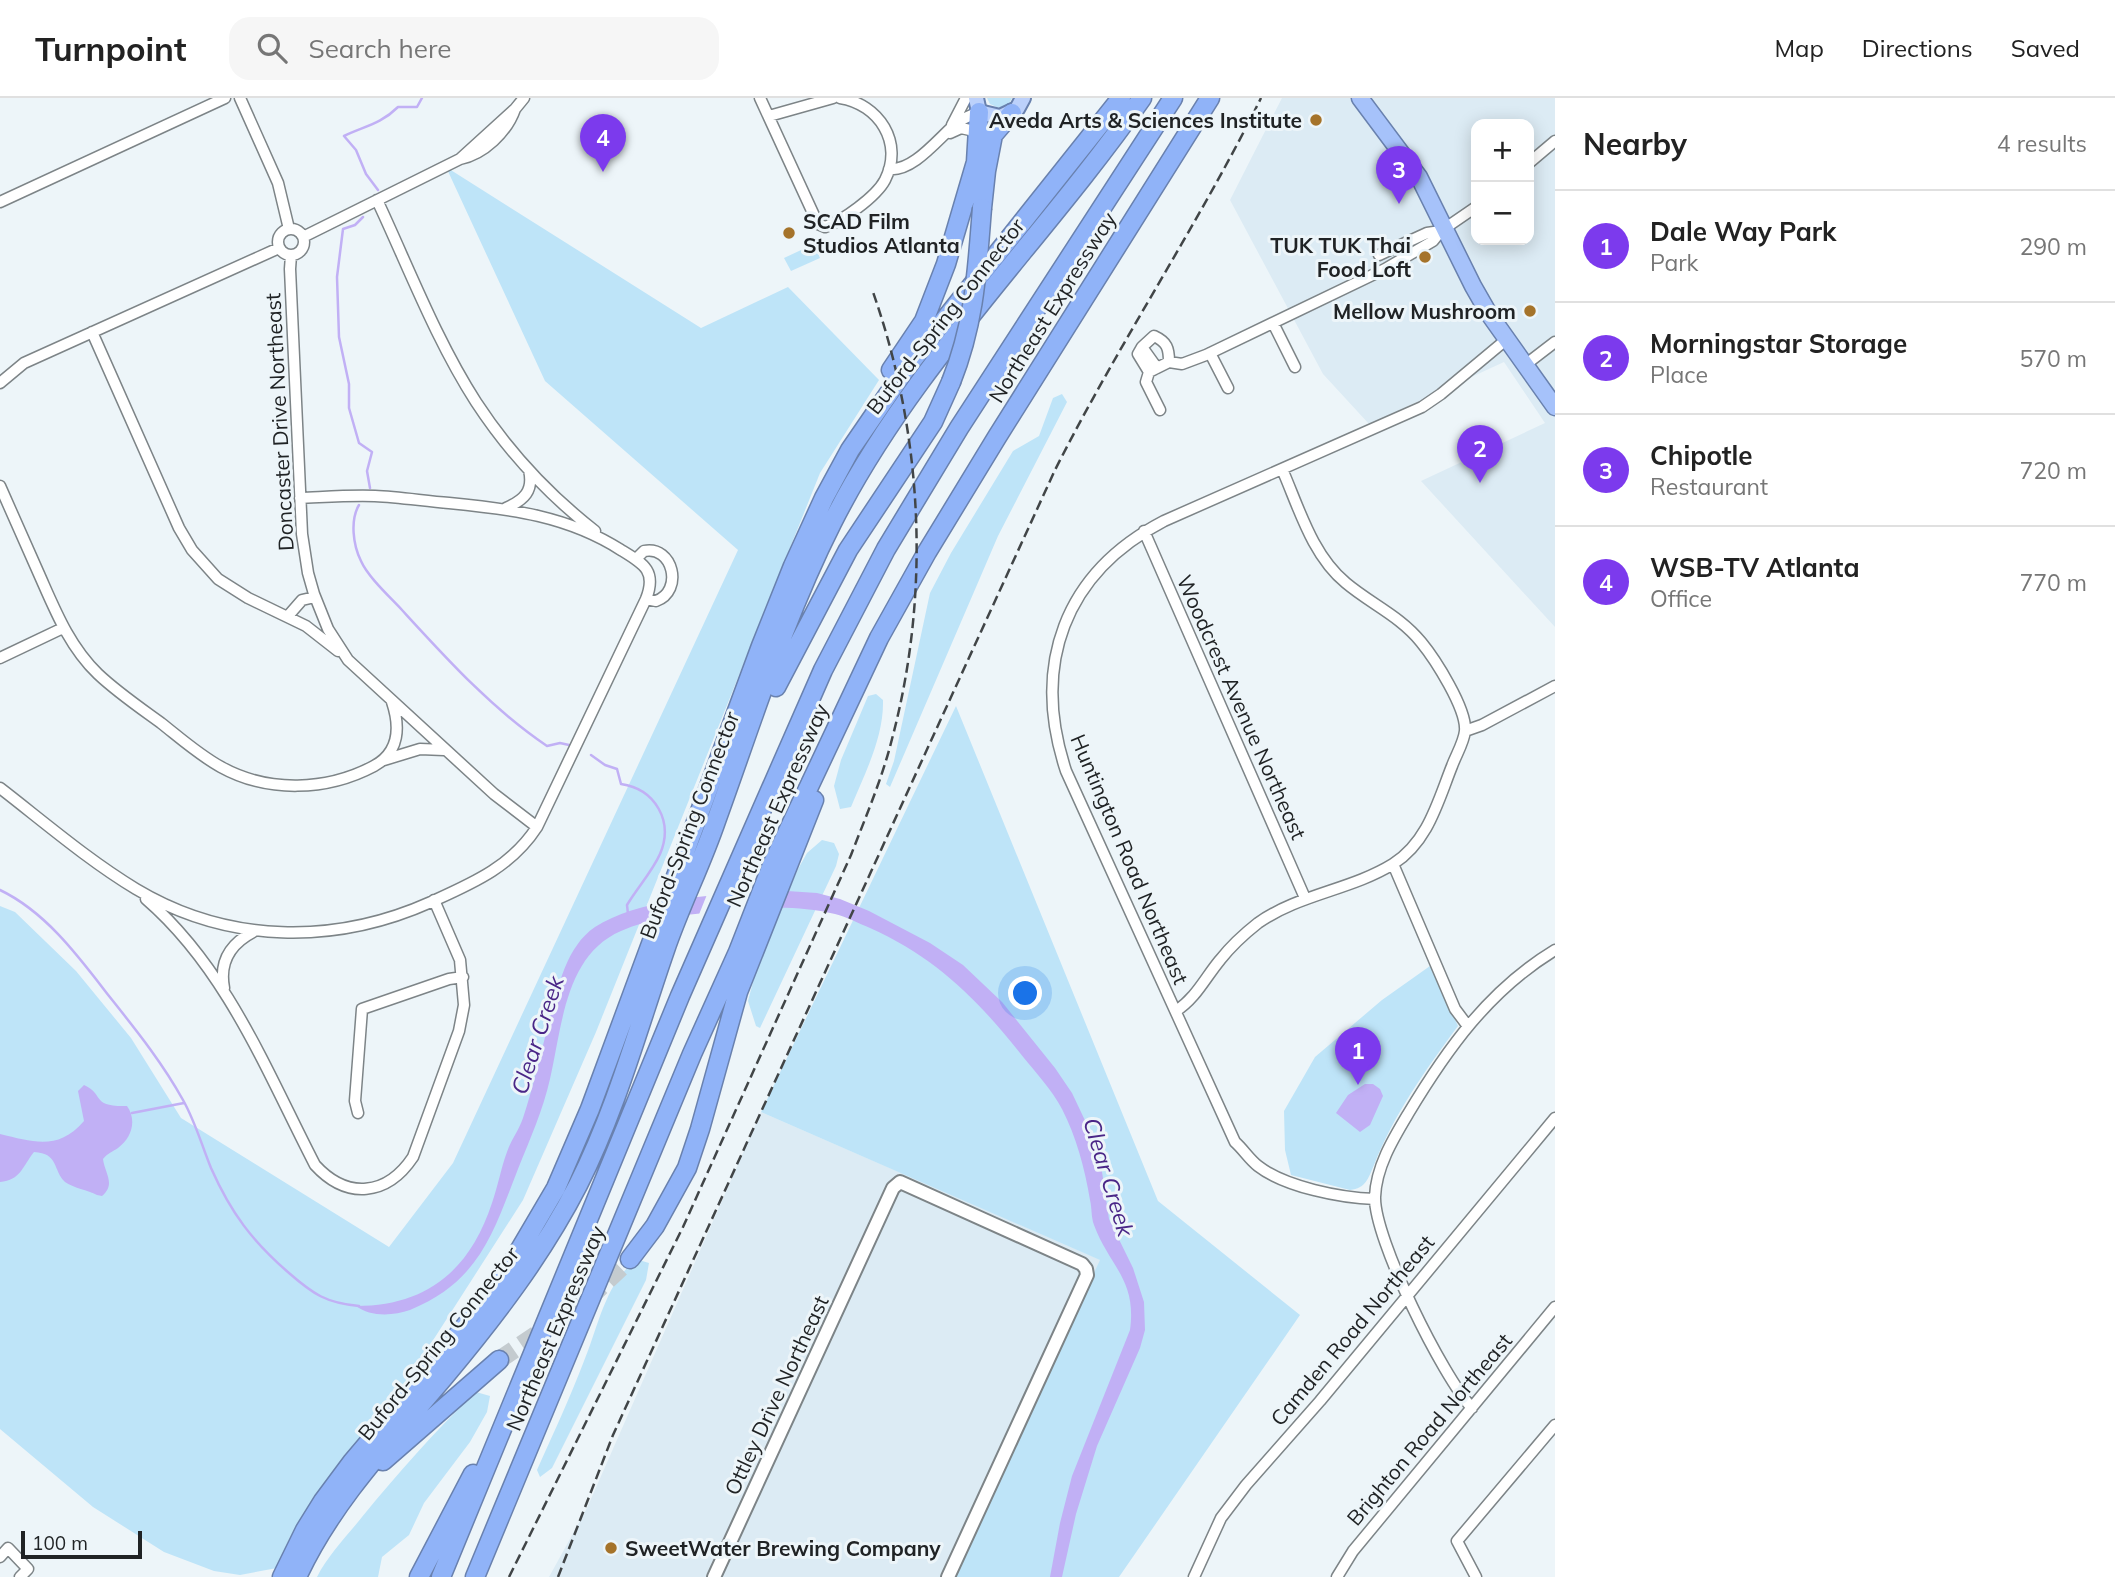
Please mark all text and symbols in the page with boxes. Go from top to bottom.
search box [229,17,719,80]
text: Turnpoint [35,28,187,69]
icon: search [253,29,291,67]
text: Search here [309,32,451,65]
text: Map [1774,33,1824,63]
text: Directions [1862,33,1973,63]
text: Saved [2011,33,2080,63]
place label: Aveda Arts & Sciences Institute [989,107,1302,133]
marker: Aveda Arts & Sciences Institute [1308,112,1324,128]
pin: 4 [580,114,626,172]
map controls [1471,119,1534,245]
button: + [1471,119,1534,182]
text: Nearby [1583,125,1687,163]
text: 4 results [1997,129,2087,158]
pin: 3 [1376,146,1422,204]
button: − [1471,182,1534,245]
street label: Northeast Expressway [983,207,1121,407]
place label: SCAD Film Studios Atlanta [803,208,960,258]
street label: Buford-Spring Connector [860,213,1030,419]
text: Dale Way Park [1650,215,1836,248]
marker: SCAD Film Studios Atlanta [781,225,797,241]
place label: TUK TUK Thai Food Loft [1270,232,1411,282]
text: 1 [1599,232,1613,261]
text: 290 m [2019,232,2087,261]
text: Park [1650,248,1698,277]
marker: TUK TUK Thai Food Loft [1417,249,1433,265]
street label: Doncaster Drive Northeast [259,292,299,552]
place label: Mellow Mushroom [1333,298,1516,324]
marker: Mellow Mushroom [1522,303,1538,319]
text: Morningstar Storage [1650,327,1907,360]
text: 2 [1599,344,1613,373]
text: 570 m [2019,344,2087,373]
text: Place [1650,360,1708,389]
pin: 2 [1457,425,1503,483]
text: Chipotle [1650,439,1753,472]
text: 3 [1599,456,1613,485]
text: 720 m [2019,456,2087,485]
text: Restaurant [1650,472,1768,501]
text: WSB-TV Atlanta [1650,551,1860,584]
text: 4 [1599,568,1613,597]
text: 770 m [2019,568,2087,597]
street label: Woodcrest Avenue Northeast [1172,571,1312,843]
text: Office [1650,584,1712,613]
street label: Northeast Expressway [720,699,834,911]
street label: Buford-Spring Connector [634,707,745,942]
street label: Huntington Road Northeast [1065,730,1195,988]
water label: Clear Creek [504,971,570,1098]
your location [1008,976,1042,1010]
pin: 1 [1335,1027,1381,1085]
water label: Clear Creek [1077,1114,1141,1241]
street label: Northeast Expressway [500,1222,610,1434]
street label: Camden Road Northeast [1265,1229,1439,1431]
street label: Buford-Spring Connector [352,1241,524,1445]
street label: Ottley Drive Northeast [718,1291,834,1499]
street label: Brighton Road Northeast [1341,1328,1517,1530]
scale bar [21,1528,142,1560]
text: 100 m [32,1531,88,1555]
place label: SweetWater Brewing Company [625,1535,941,1561]
marker: SweetWater Brewing Company [603,1540,619,1556]

